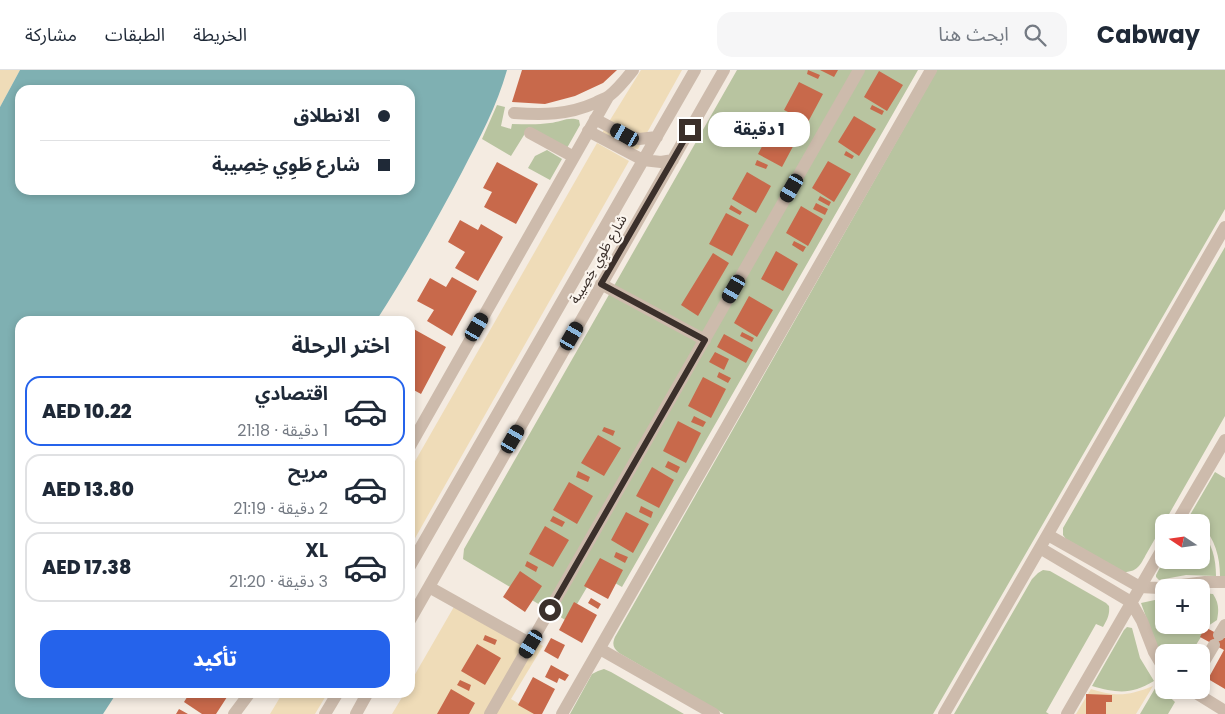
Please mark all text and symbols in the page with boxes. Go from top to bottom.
search box [717,12,1067,57]
text: Cabway [1097,18,1200,51]
text: ابحث هنا [938,21,1009,48]
icon: search [1021,21,1049,49]
text: مشاركة [25,22,77,47]
text: الطبقات [105,22,165,47]
text: الخريطة [193,22,247,47]
text: الانطلاق [294,102,360,129]
callout: 1 دقيقة [708,112,810,148]
text: 1 دقيقة [733,118,785,141]
route end [679,119,701,141]
car [608,121,641,149]
text: شارع طَوِي خِصِيبة [212,151,360,178]
car [778,171,805,205]
street label: شارع طَوِي خِصِيبة [564,211,633,308]
car [720,272,747,306]
car [463,310,490,344]
car [558,319,585,353]
text: اختر الرحلة [291,330,390,361]
text: اقتصادي [255,380,328,407]
icon: car [343,389,388,434]
text: AED 10.22 [42,398,132,425]
text: 1 دقيقة · 21:18 [237,419,328,442]
car [499,422,526,456]
text: مريح [288,458,328,485]
icon: car [343,467,388,512]
text: AED 13.80 [42,476,134,503]
text: 2 دقيقة · 21:19 [233,497,328,520]
north arrow [1155,514,1210,569]
map controls [1155,514,1210,699]
text: XL [305,537,328,564]
icon: car [343,545,388,590]
text: AED 17.38 [42,554,131,581]
text: 3 دقيقة · 21:20 [229,570,328,593]
button: + [1155,579,1210,634]
route start [539,599,561,621]
car [516,627,545,661]
button: تأكيد [40,630,390,688]
button: − [1155,644,1210,699]

